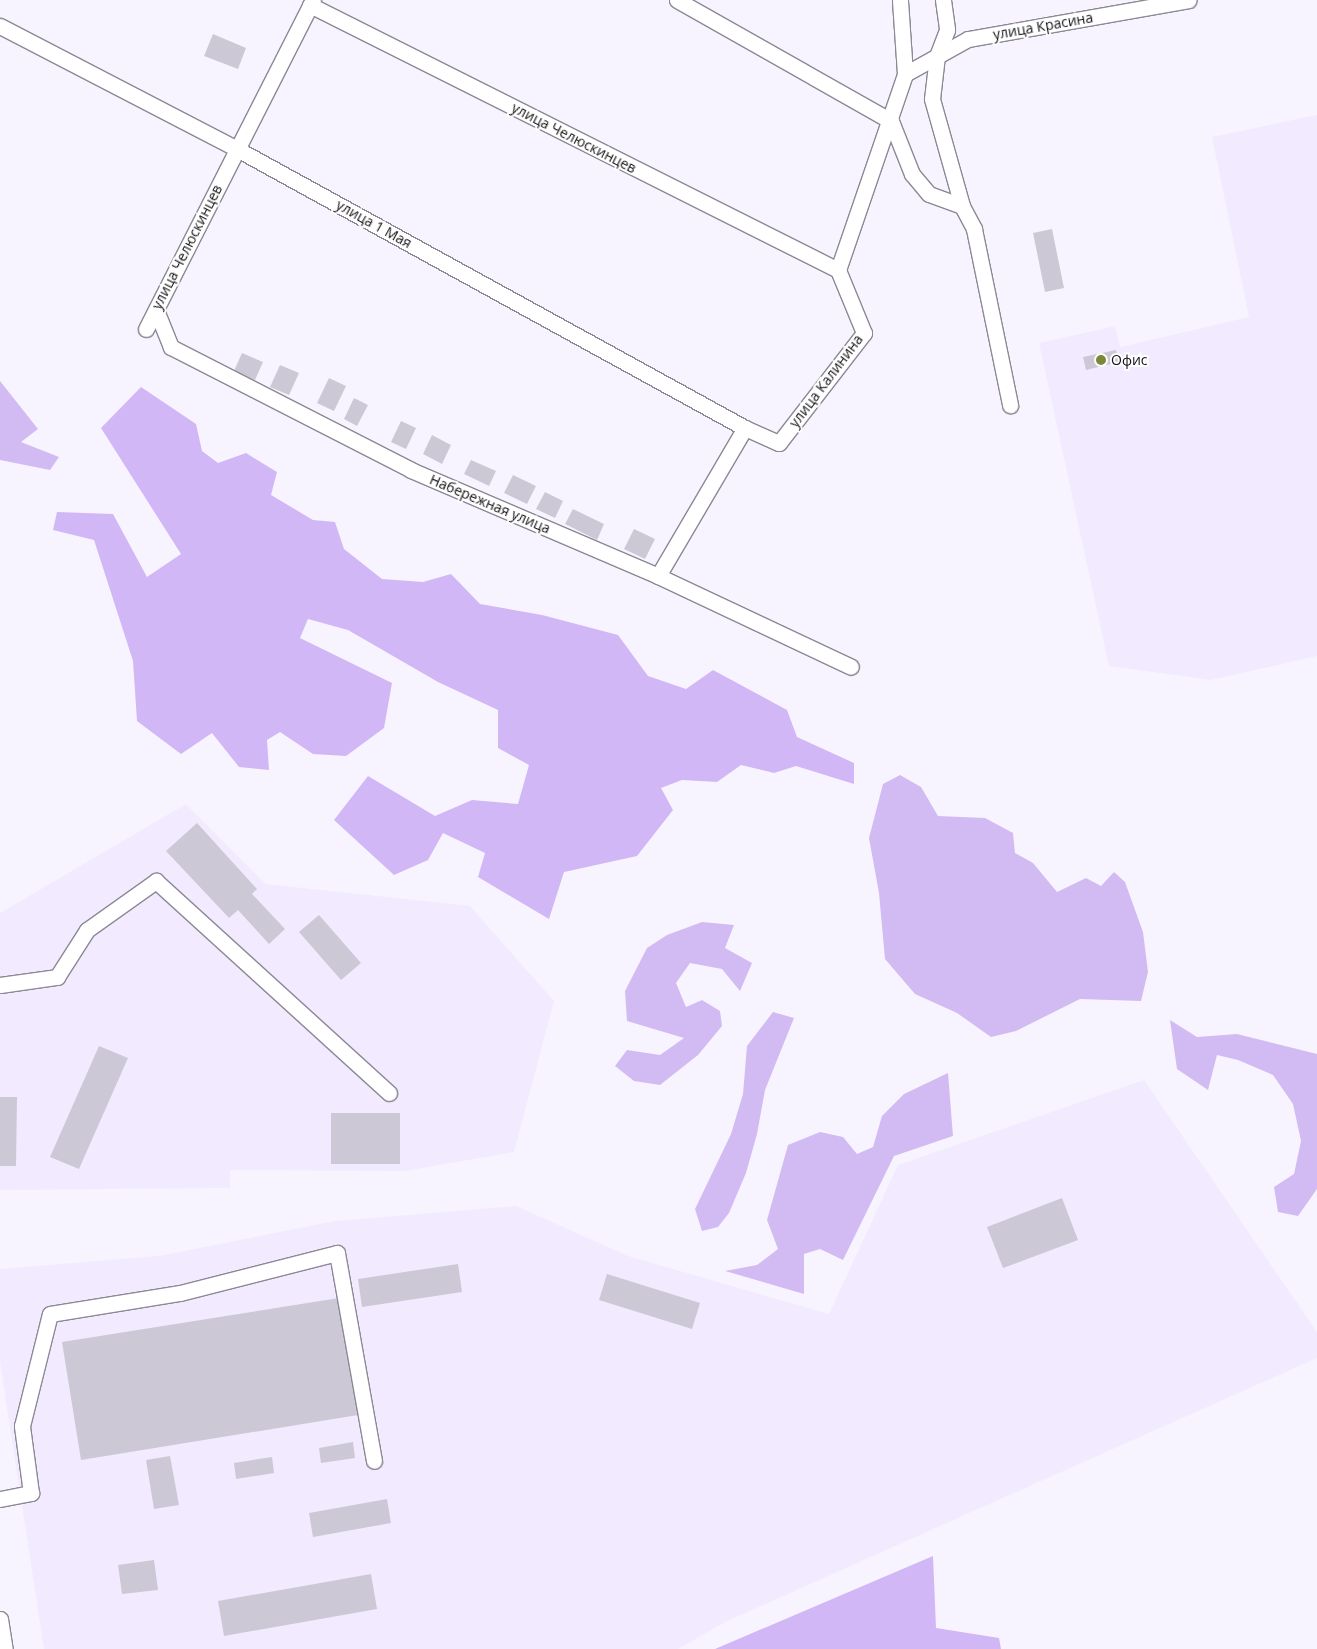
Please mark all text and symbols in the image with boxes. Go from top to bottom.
street label: улица Красина [992,9,1094,43]
street label: улица Челюскинцев [509,99,639,177]
street label: улица Челюскинцев [148,182,226,312]
street label: улица 1 Мая [333,196,415,252]
street label: улица Калинина [786,331,866,431]
place label: Офис [1111,352,1148,368]
marker: Офис [1095,354,1107,366]
street label: Набережная улица [427,471,553,537]

